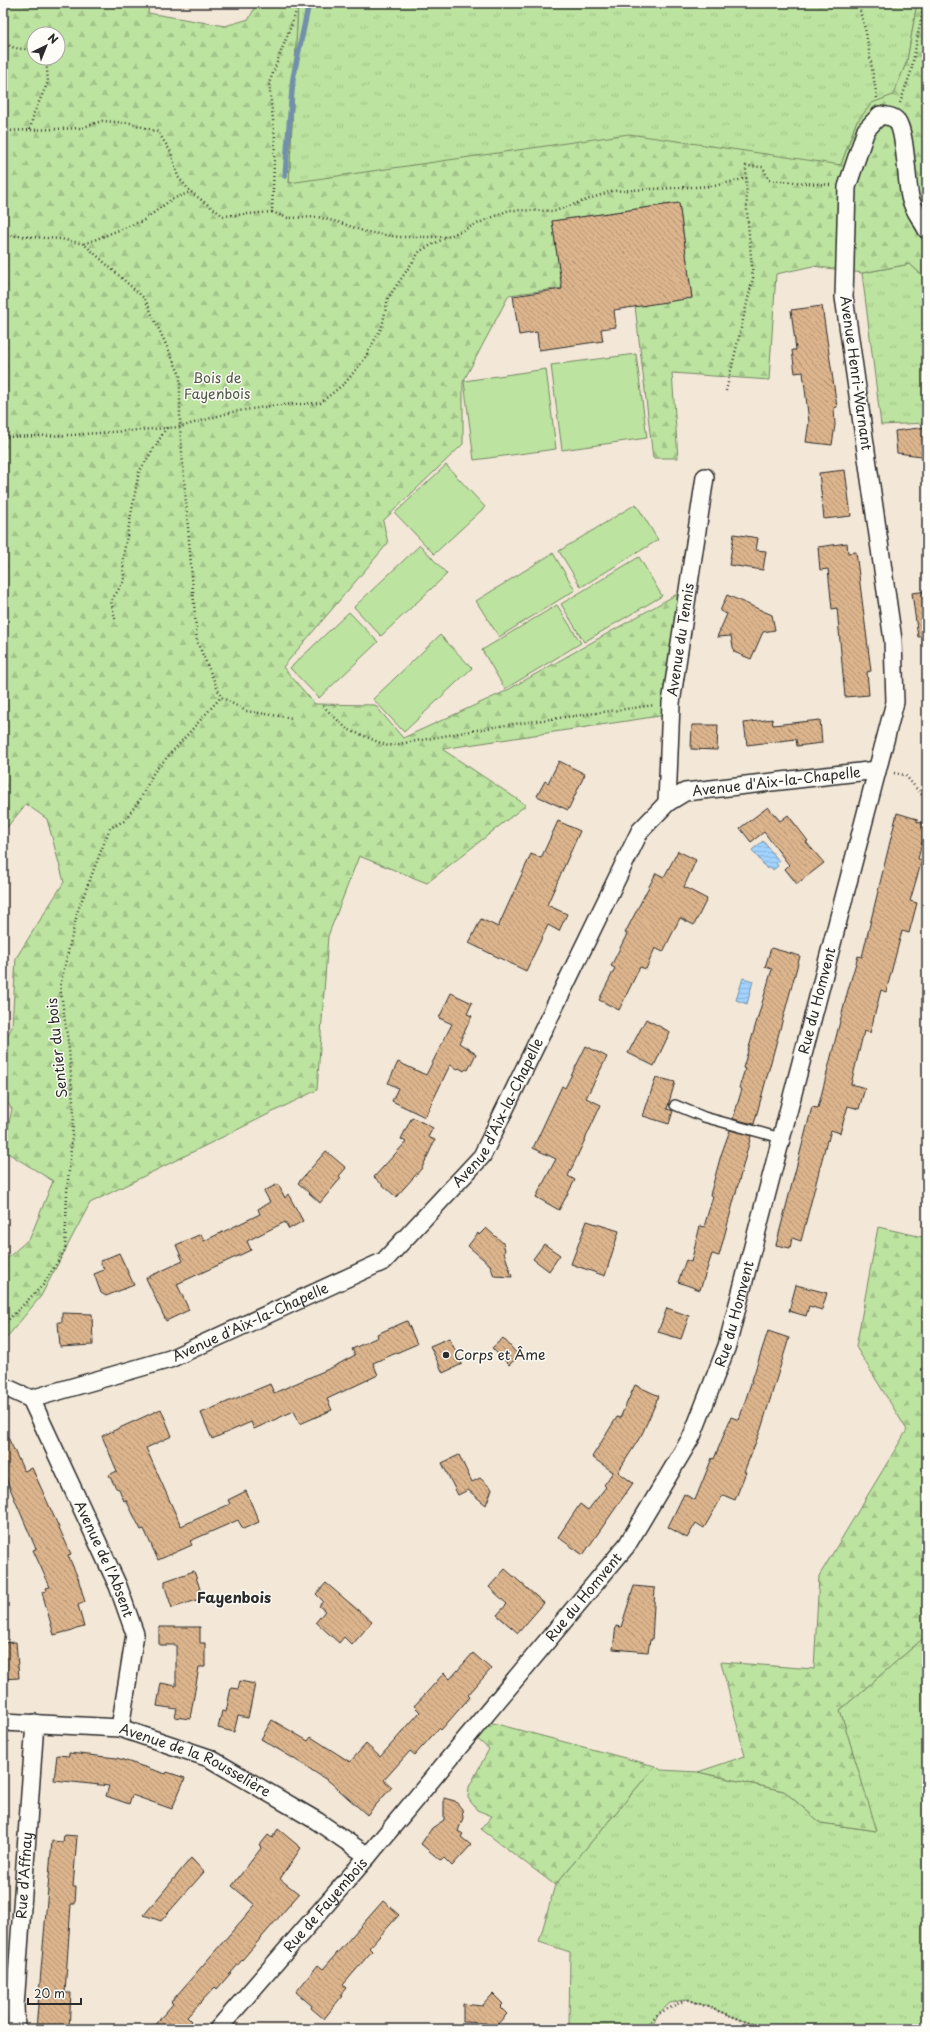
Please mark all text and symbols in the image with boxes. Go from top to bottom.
north arrow [26,26,66,66]
text: N [44,29,62,48]
street label: Avenue Henri-Warnant [835,294,878,452]
park label: Bois de Fayenbois [184,367,250,404]
street label: Avenue du Tennis [661,582,699,698]
street label: Avenue d'Aix-la-Chapelle [691,761,862,801]
street label: Rue du Homvent [793,945,841,1056]
street label: Sentier du bois [41,997,72,1099]
street label: Avenue d'Aix-la-Chapelle [447,1034,548,1192]
street label: Rue du Homvent [709,1258,759,1370]
street label: Avenue d'Aix-la-Chapelle [169,1277,332,1367]
place label: Corps et Âme [454,1344,545,1365]
marker: Corps et Âme [441,1350,451,1360]
street label: Avenue de l'Absent [70,1497,139,1620]
street label: Rue du Homvent [540,1548,627,1646]
district label: Fayenbois [197,1585,271,1608]
street label: Avenue de la Rousselière [117,1718,275,1802]
street label: Rue d'Affnay [10,1831,37,1920]
street label: Rue de Fayembois [278,1853,372,1957]
scale bar [28,1980,81,2006]
text: 20 m [34,1984,65,2002]

